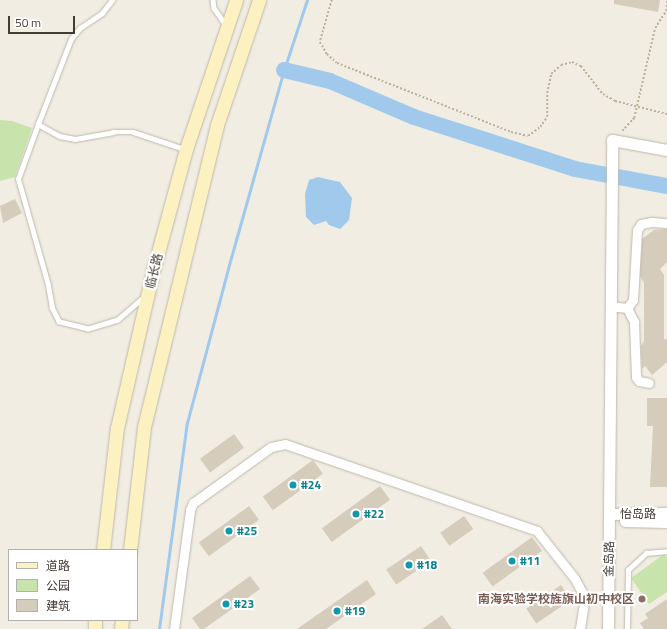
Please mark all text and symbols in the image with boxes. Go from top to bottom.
scale bar [10,8,77,34]
text: 50 m [15,13,41,32]
street label: 临长路 [143,252,165,290]
place label: #24 [301,478,321,492]
marker: #24 [288,480,298,490]
place label: #22 [364,507,384,521]
street label: 怡岛路 [620,507,656,521]
marker: #22 [351,509,361,519]
place label: #25 [237,524,257,538]
marker: #25 [224,526,234,536]
street label: 金岛路 [601,541,617,577]
legend [8,549,138,621]
place label: #11 [520,554,540,568]
text: 道路 [46,556,70,575]
marker: #11 [507,556,517,566]
place label: #18 [417,558,437,572]
marker: #18 [404,560,414,570]
text: 公园 [46,576,70,595]
place label: 南海实验学校旌旗山初中校区 [478,592,634,606]
marker: 南海实验学校旌旗山初中校区 [637,594,647,604]
text: 建筑 [46,596,70,615]
place label: #23 [234,597,254,611]
marker: #23 [221,599,231,609]
place label: #19 [345,604,365,618]
marker: #19 [332,606,342,616]

